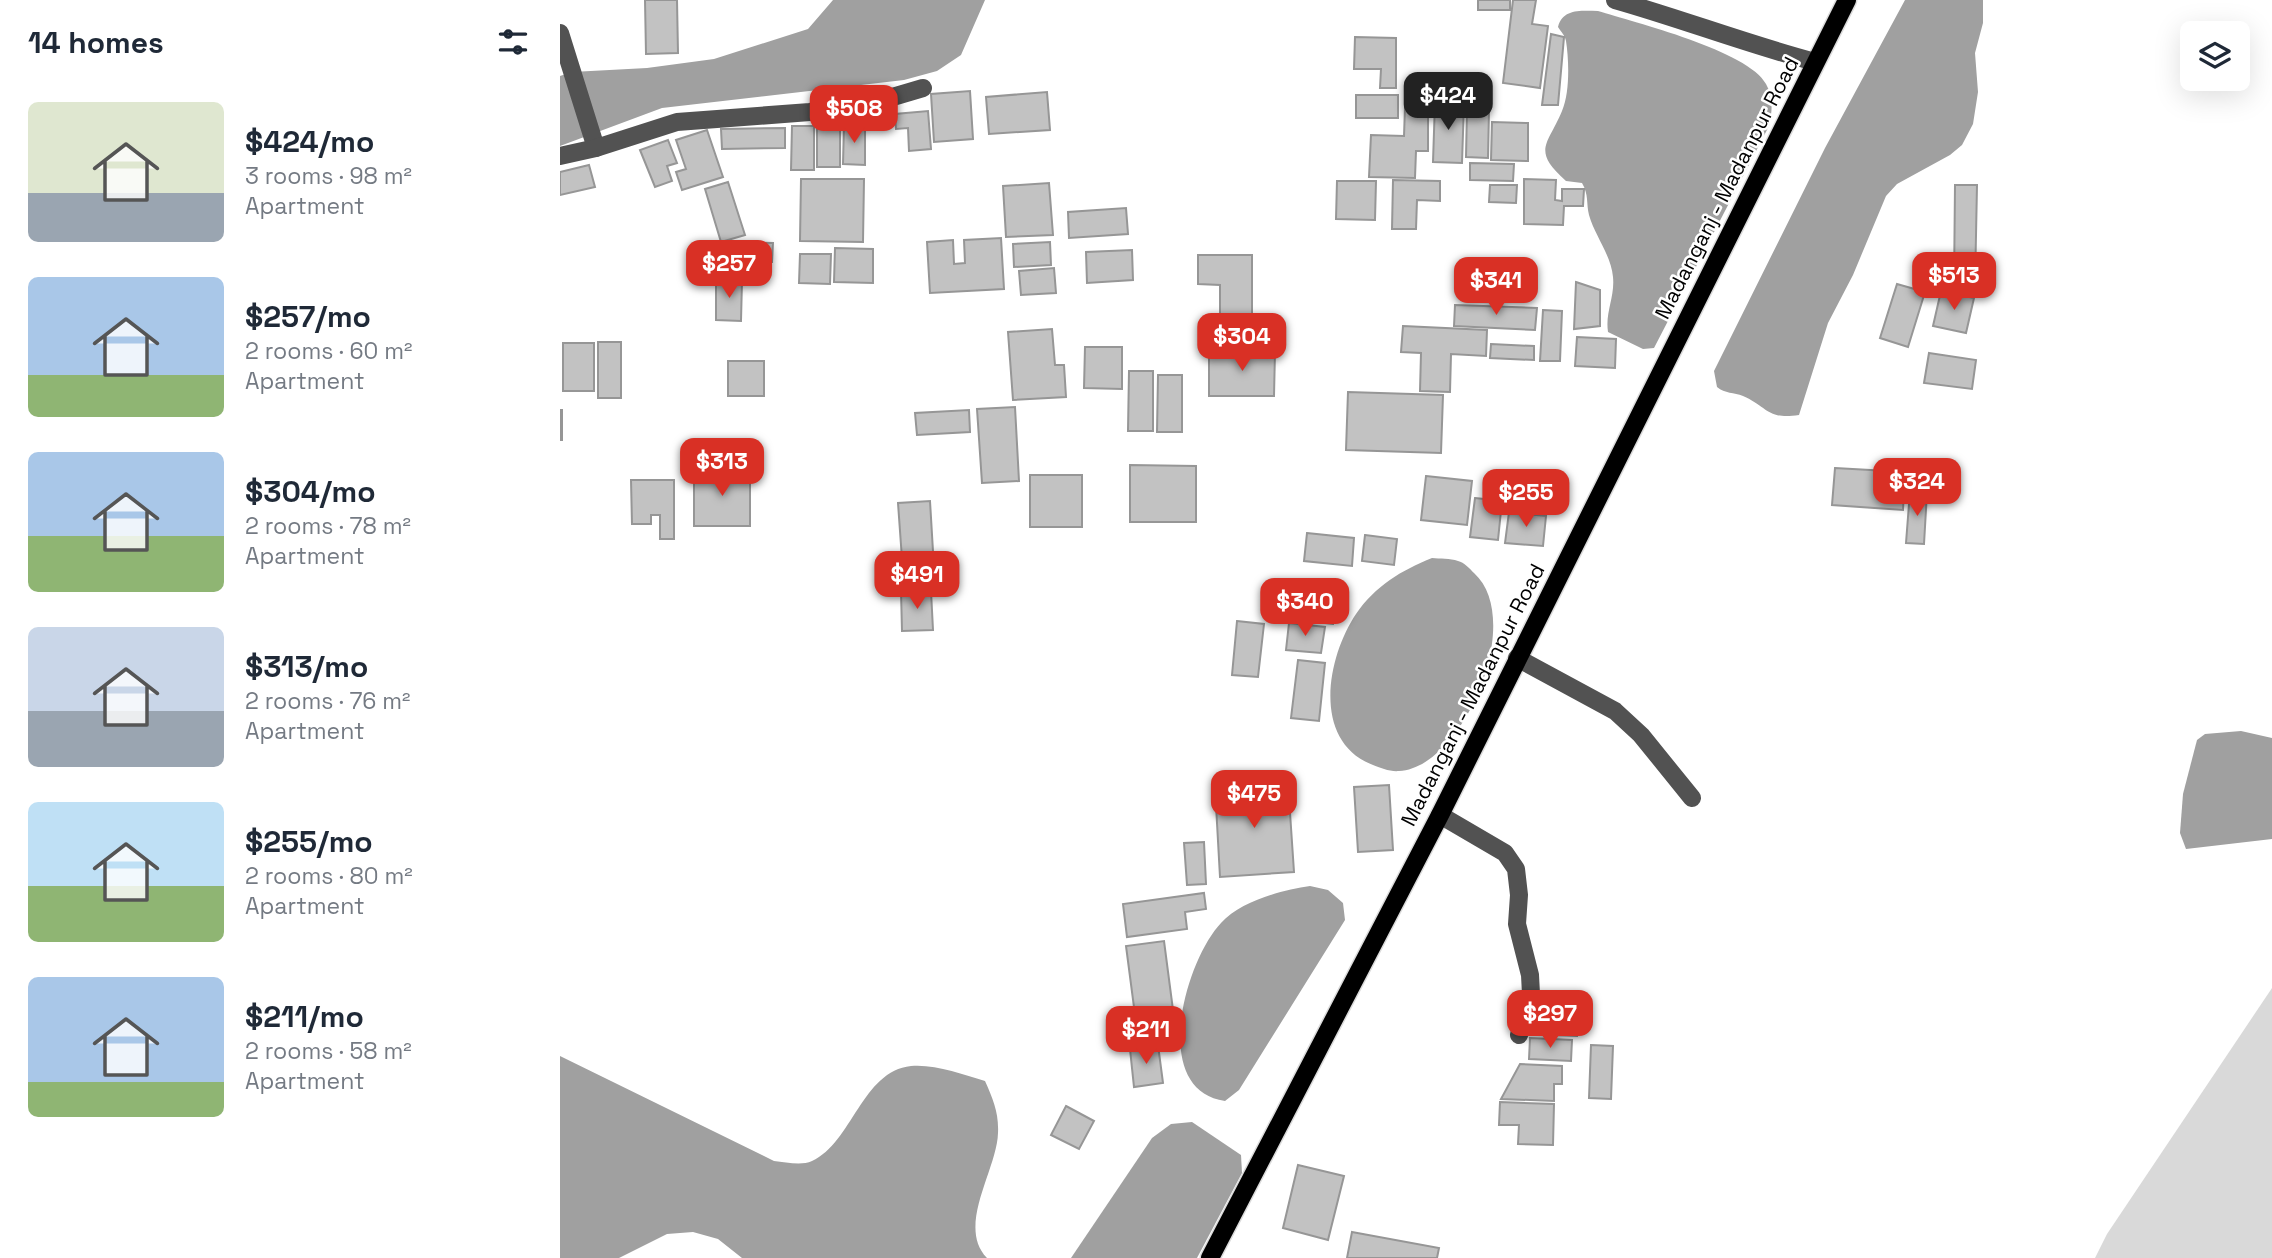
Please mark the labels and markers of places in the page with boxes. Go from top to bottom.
pin: $424 [1407,72,1489,132]
pin: $508 [813,86,895,145]
pin: $257 [688,240,770,300]
pin: $513 [1913,252,1995,312]
pin: $341 [1455,258,1537,317]
pin: $304 [1201,314,1283,373]
pin: $313 [681,438,763,498]
pin: $324 [1876,458,1958,518]
pin: $255 [1485,470,1567,529]
pin: $491 [876,552,958,611]
pin: $340 [1264,578,1346,638]
pin: $475 [1213,770,1295,830]
pin: $297 [1509,990,1591,1050]
pin: $211 [1105,1006,1187,1066]

